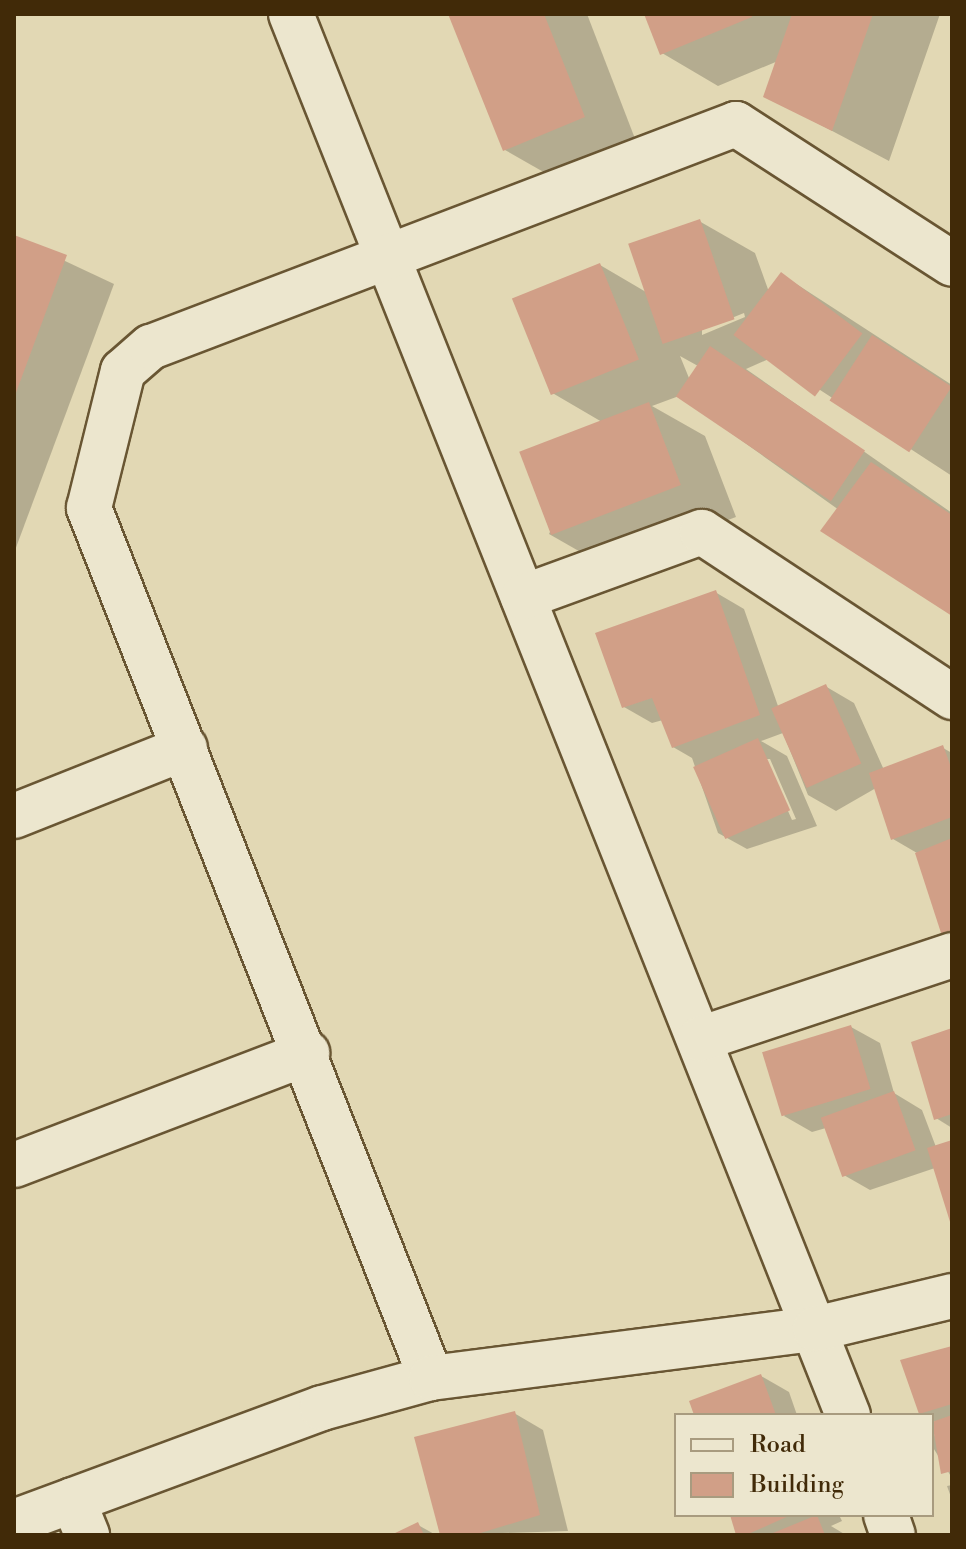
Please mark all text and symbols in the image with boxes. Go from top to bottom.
legend [674,1413,934,1517]
text: Road [750,1430,806,1460]
text: Building [750,1470,844,1500]

